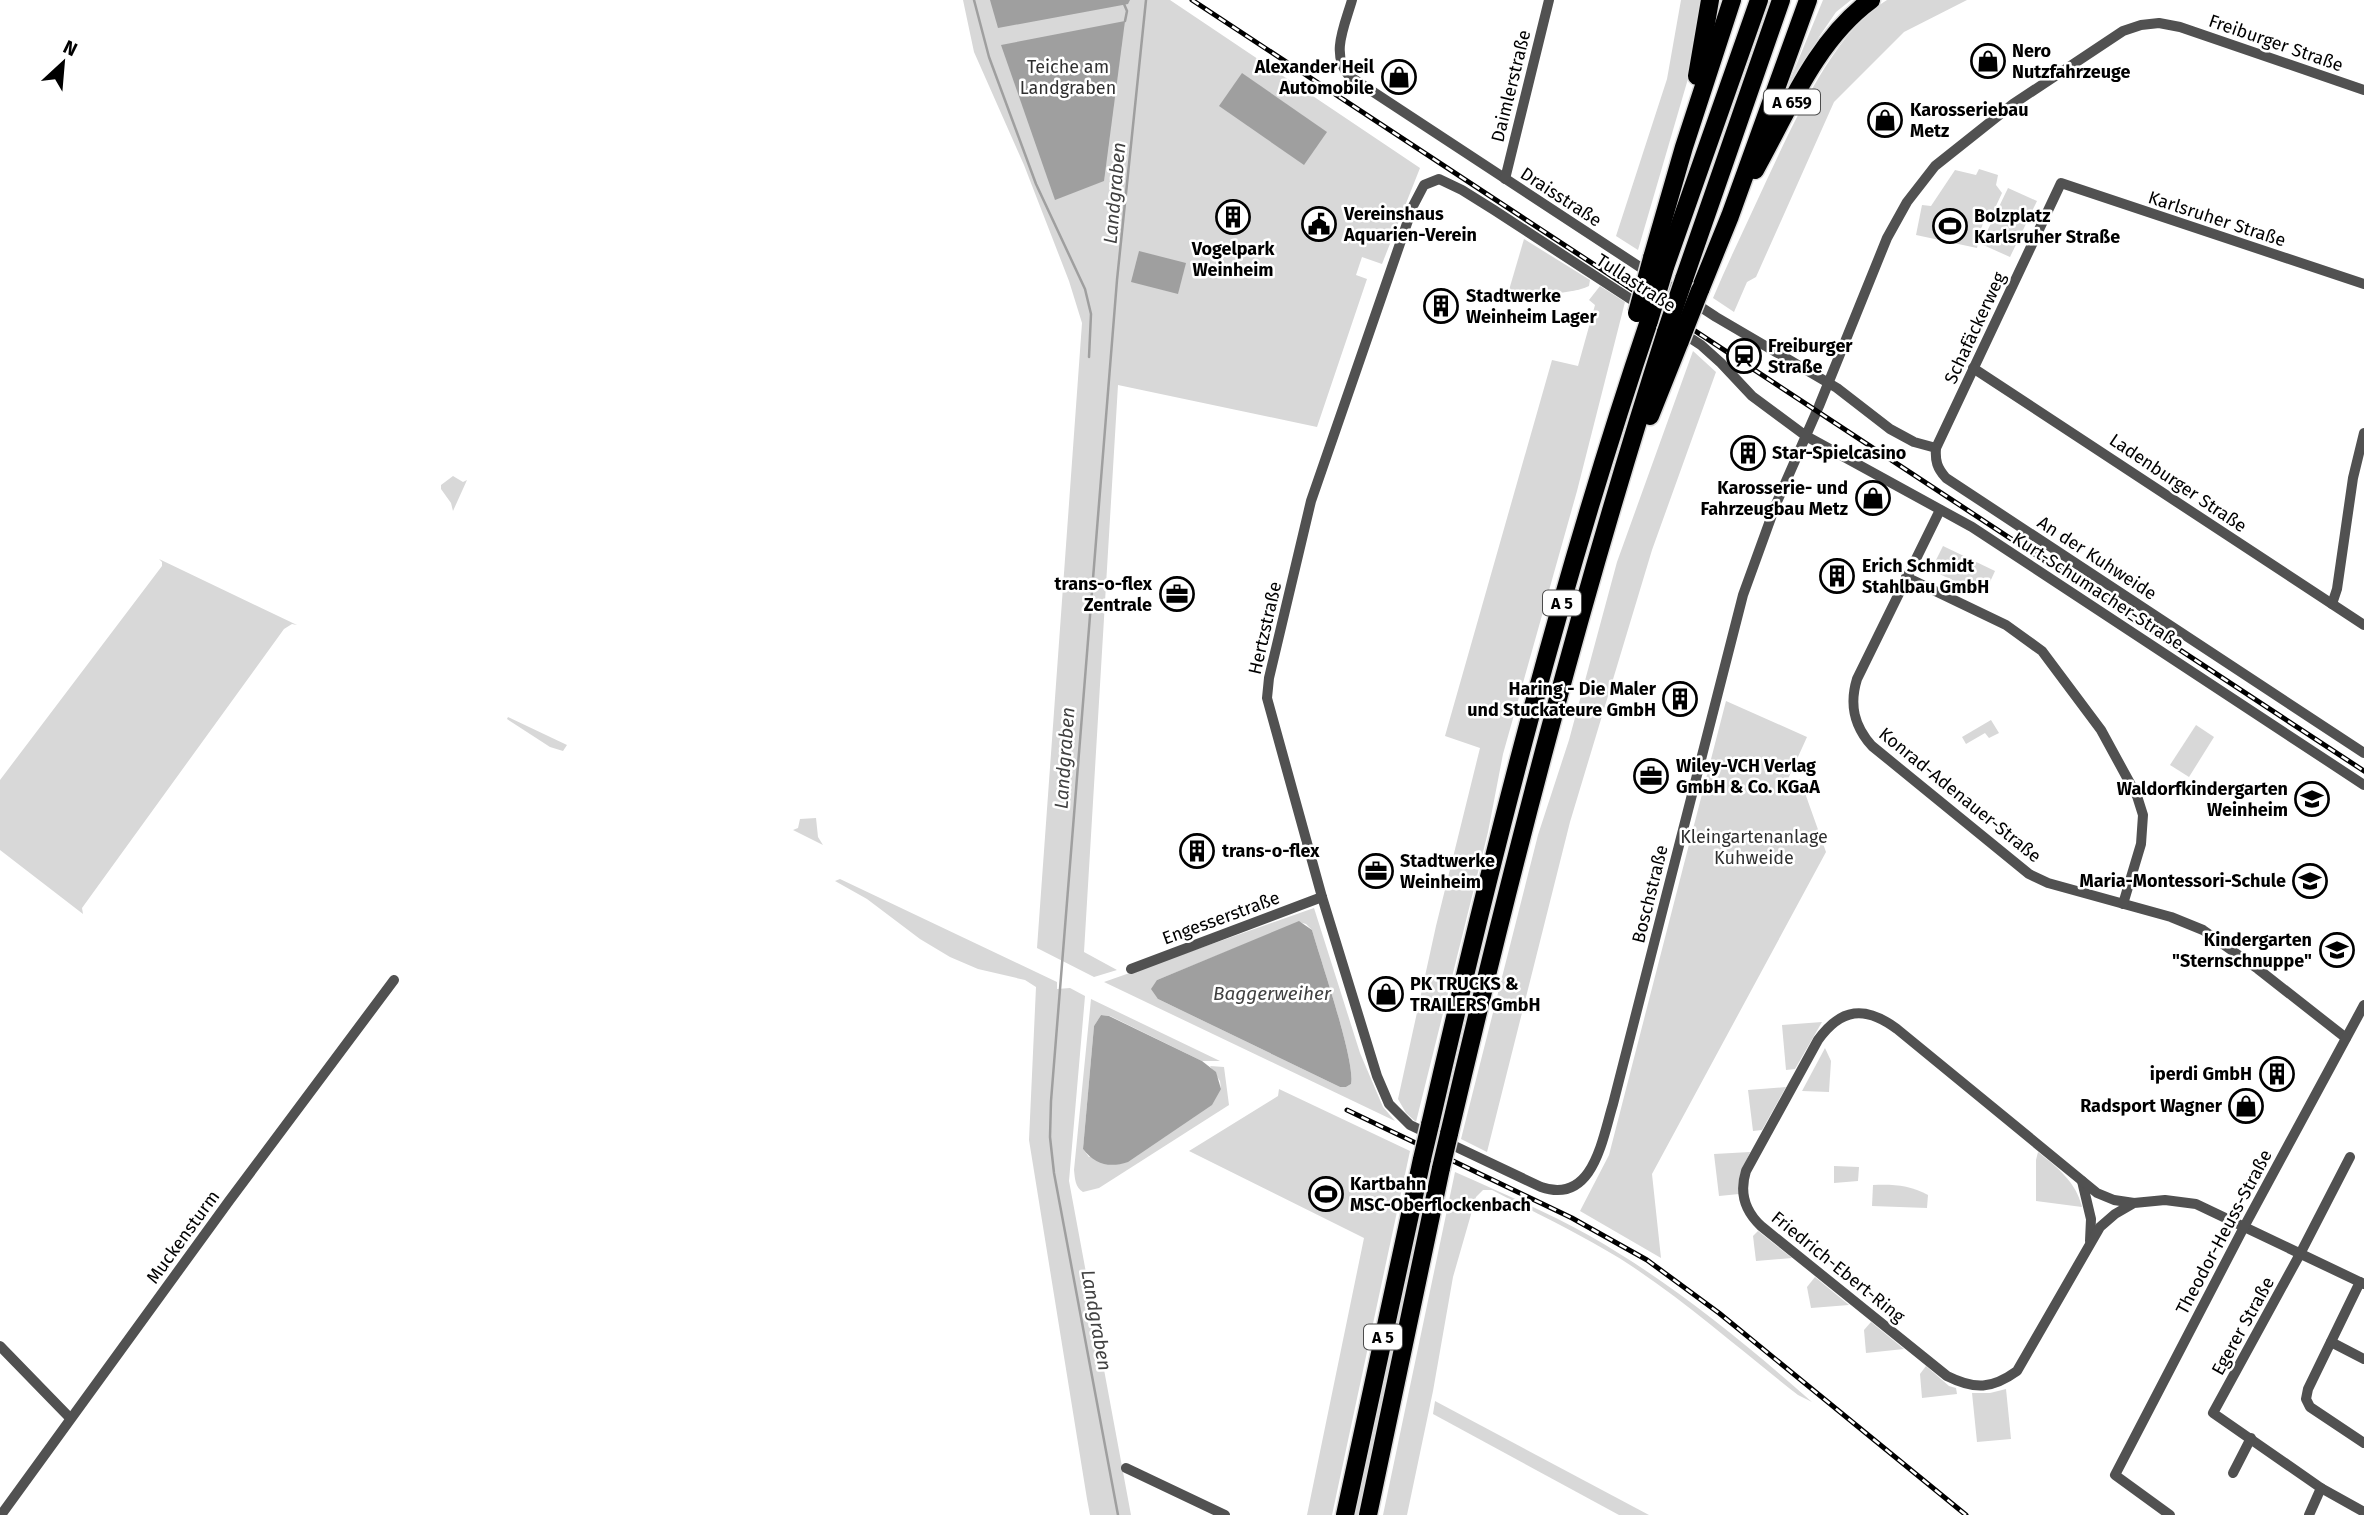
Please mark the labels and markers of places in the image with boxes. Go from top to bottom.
place label: Nero Nutzfahrzeuge [2012,40,2131,83]
shop icon: Nero Nutzfahrzeuge [1969,42,2007,80]
place label: Alexander Heil Automobile [1254,56,1375,99]
shop icon: Alexander Heil Automobile [1380,58,1418,96]
place label: Karosseriebau Metz [1910,99,2028,142]
shop icon: Karosseriebau Metz [1866,101,1904,139]
building icon: Vogelpark Weinheim [1214,198,1252,236]
place label: Vereinshaus Aquarien-Verein [1343,203,1477,246]
public building icon: Vereinshaus Aquarien-Verein [1300,205,1338,243]
place label: Bolzplatz Karlsruher Straße [1974,205,2120,248]
sports icon: Bolzplatz Karlsruher Straße [1931,207,1969,245]
place label: Vogelpark Weinheim [1191,238,1275,281]
place label: Stadtwerke Weinheim Lager [1466,285,1598,328]
building icon: Stadtwerke Weinheim Lager [1422,287,1460,325]
place label: Freiburger Straße [1768,335,1853,378]
station icon: Freiburger Straße [1725,337,1763,375]
building icon: Star-Spielcasino [1729,434,1767,472]
place label: Star-Spielcasino [1772,442,1906,464]
place label: Karosserie- und Fahrzeugbau Metz [1700,477,1848,520]
shop icon: Karosserie- und Fahrzeugbau Metz [1854,479,1892,517]
place label: Erich Schmidt Stahlbau GmbH [1862,555,1989,598]
building icon: Erich Schmidt Stahlbau GmbH [1818,557,1856,595]
place label: trans-o-flex Zentrale [1055,573,1153,616]
office icon: trans-o-flex Zentrale [1158,575,1196,613]
place label: Haring - Die Maler und Stuckateure GmbH [1467,678,1657,721]
building icon: Haring - Die Maler und Stuckateure GmbH [1661,680,1699,718]
place label: Wiley-VCH Verlag GmbH & Co. KGaA [1676,755,1820,798]
office icon: Wiley-VCH Verlag GmbH & Co. KGaA [1632,757,1670,795]
place label: Waldorfkindergarten Weinheim [2117,778,2288,821]
school or university icon: Waldorfkindergarten Weinheim [2293,780,2331,818]
building icon: trans-o-flex [1178,832,1216,870]
place label: trans-o-flex [1222,840,1320,862]
place label: Stadtwerke Weinheim [1400,850,1495,893]
office icon: Stadtwerke Weinheim [1357,852,1395,890]
school or university icon: Maria-Montessori-Schule [2291,862,2329,900]
place label: Maria-Montessori-Schule [2080,870,2286,892]
place label: Kindergarten "Sternschnuppe" [2172,929,2312,972]
school or university icon: Kindergarten "Sternschnuppe" [2318,931,2356,969]
place label: PK TRUCKS & TRAILERS GmbH [1410,973,1540,1016]
shop icon: PK TRUCKS & TRAILERS GmbH [1367,975,1405,1013]
building icon: iperdi GmbH [2258,1055,2296,1093]
place label: iperdi GmbH [2150,1063,2252,1085]
shop icon: Radsport Wagner [2227,1087,2265,1125]
place label: Radsport Wagner [2080,1095,2223,1117]
place label: Kartbahn MSC-Oberflockenbach [1350,1173,1531,1216]
sports icon: Kartbahn MSC-Oberflockenbach [1307,1175,1345,1213]

